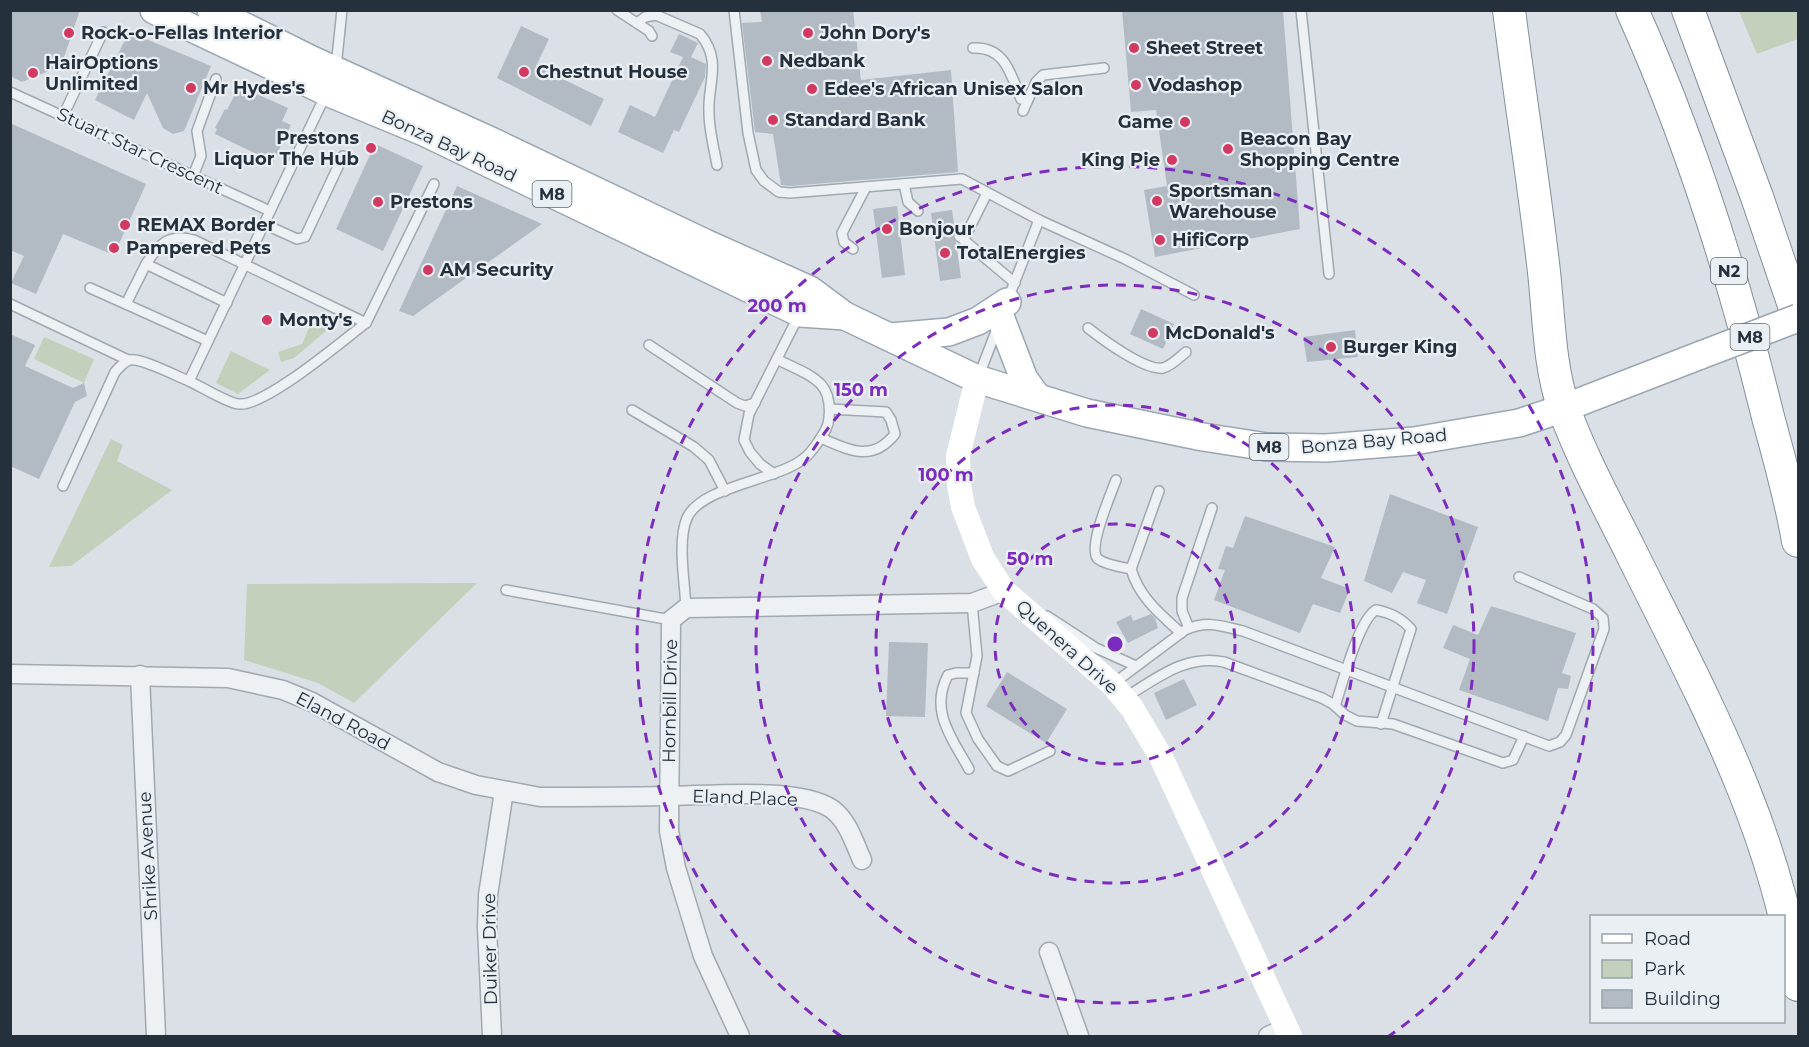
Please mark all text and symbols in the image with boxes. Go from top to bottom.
place label: Rock-o-Fellas Interior [81,22,283,44]
place label: John Dory's [819,22,931,44]
marker: Rock-o-Fellas Interior [62,26,76,40]
marker: John Dory's [801,26,815,40]
place label: Sheet Street [1146,37,1263,59]
marker: Sheet Street [1127,41,1141,55]
place label: Nedbank [779,50,865,72]
place label: HairOptions Unlimited [45,52,159,95]
marker: Nedbank [760,54,774,68]
place label: Chestnut House [536,61,688,83]
marker: Chestnut House [517,65,531,79]
marker: HairOptions Unlimited [26,66,40,80]
place label: Vodashop [1147,74,1242,96]
place label: Mr Hydes's [203,77,306,99]
place label: Edee's African Unisex Salon [824,78,1084,100]
marker: Vodashop [1129,78,1143,92]
marker: Mr Hydes's [184,81,198,95]
marker: Edee's African Unisex Salon [805,82,819,96]
street label: Stuart Star Crescent [53,103,227,199]
street label: Bonza Bay Road [378,105,520,187]
place label: Standard Bank [785,109,926,131]
place label: Game [1118,111,1173,133]
marker: Standard Bank [766,113,780,127]
marker: Game [1178,115,1192,129]
place label: Prestons Liquor The Hub [214,127,359,170]
place label: Beacon Bay Shopping Centre [1240,128,1400,171]
marker: Prestons Liquor The Hub [364,141,378,155]
marker: Beacon Bay Shopping Centre [1221,142,1235,156]
place label: King Pie [1081,149,1160,171]
marker: King Pie [1165,153,1179,167]
place label: Sportsman Warehouse [1169,180,1277,223]
road number: M8 [532,181,572,207]
place label: Prestons [390,191,473,213]
marker: Sportsman Warehouse [1150,194,1164,208]
marker: Prestons [371,195,385,209]
place label: REMAX Border [137,214,276,236]
marker: REMAX Border [118,218,132,232]
place label: Bonjour [899,218,975,240]
marker: Bonjour [880,222,894,236]
place label: HifiCorp [1172,229,1249,251]
marker: HifiCorp [1153,233,1167,247]
place label: Pampered Pets [126,237,271,259]
marker: Pampered Pets [107,241,121,255]
place label: TotalEnergies [957,242,1086,264]
marker: TotalEnergies [938,246,952,260]
road number: N2 [1711,258,1747,284]
place label: AM Security [439,259,553,281]
marker: AM Security [421,263,435,277]
text: 200 m [747,295,807,317]
place label: Monty's [279,309,353,331]
marker: Monty's [260,313,274,327]
place label: McDonald's [1165,322,1275,344]
road number: M8 [1730,324,1770,350]
marker: McDonald's [1146,326,1160,340]
place label: Burger King [1343,336,1457,358]
marker: Burger King [1324,340,1338,354]
text: 150 m [834,379,888,401]
street label: Bonza Bay Road [1300,424,1448,458]
road number: M8 [1250,434,1288,460]
text: 100 m [918,464,974,486]
text: 50 m [1007,548,1053,570]
street label: Quenera Drive [1011,595,1123,699]
centre of rings [1105,634,1125,654]
street label: Hornbill Drive [658,639,682,763]
street label: Eland Road [292,687,394,755]
street label: Eland Place [692,785,798,811]
street label: Shrike Avenue [134,791,162,921]
street label: Duiker Drive [478,893,502,1005]
legend [1590,915,1785,1023]
text: Road [1644,928,1691,950]
text: Park [1644,958,1685,980]
text: Building [1644,988,1721,1010]

